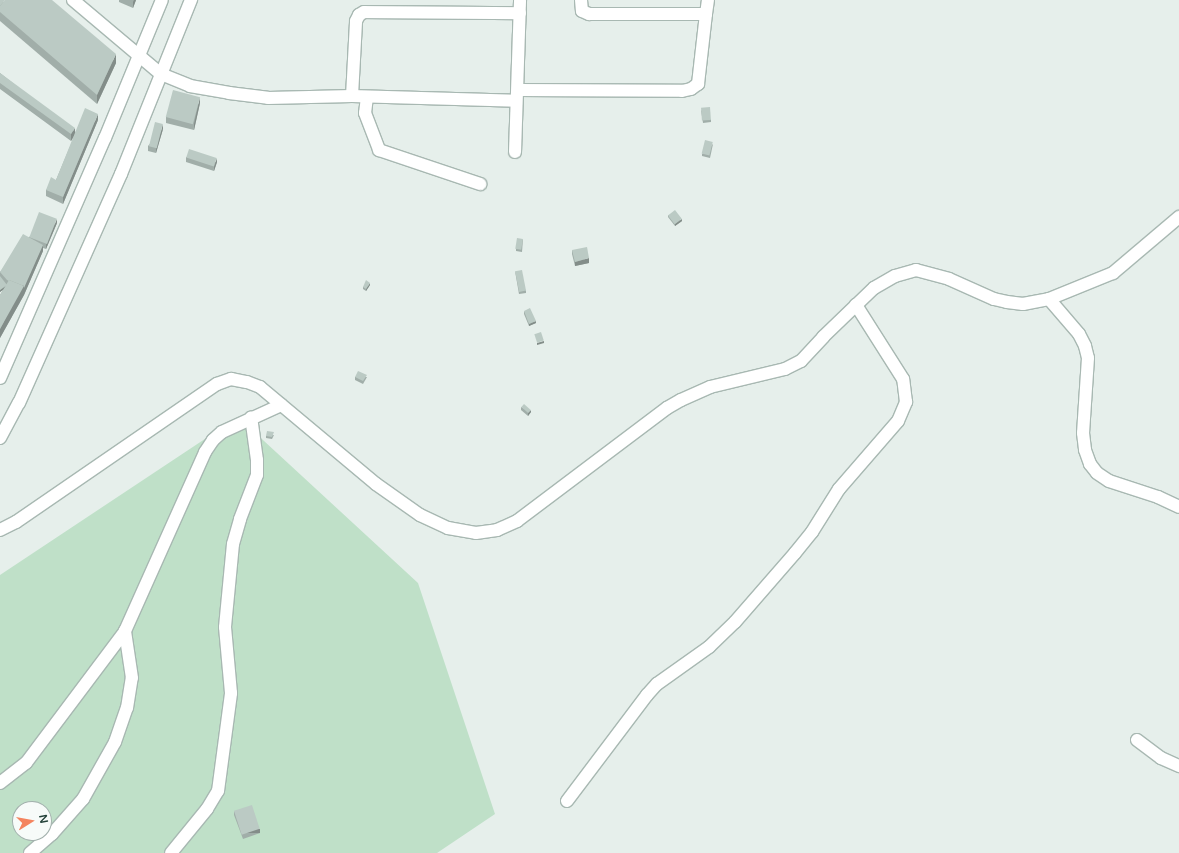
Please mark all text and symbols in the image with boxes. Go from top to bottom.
north arrow [12,801,52,841]
text: N [36,813,51,824]

